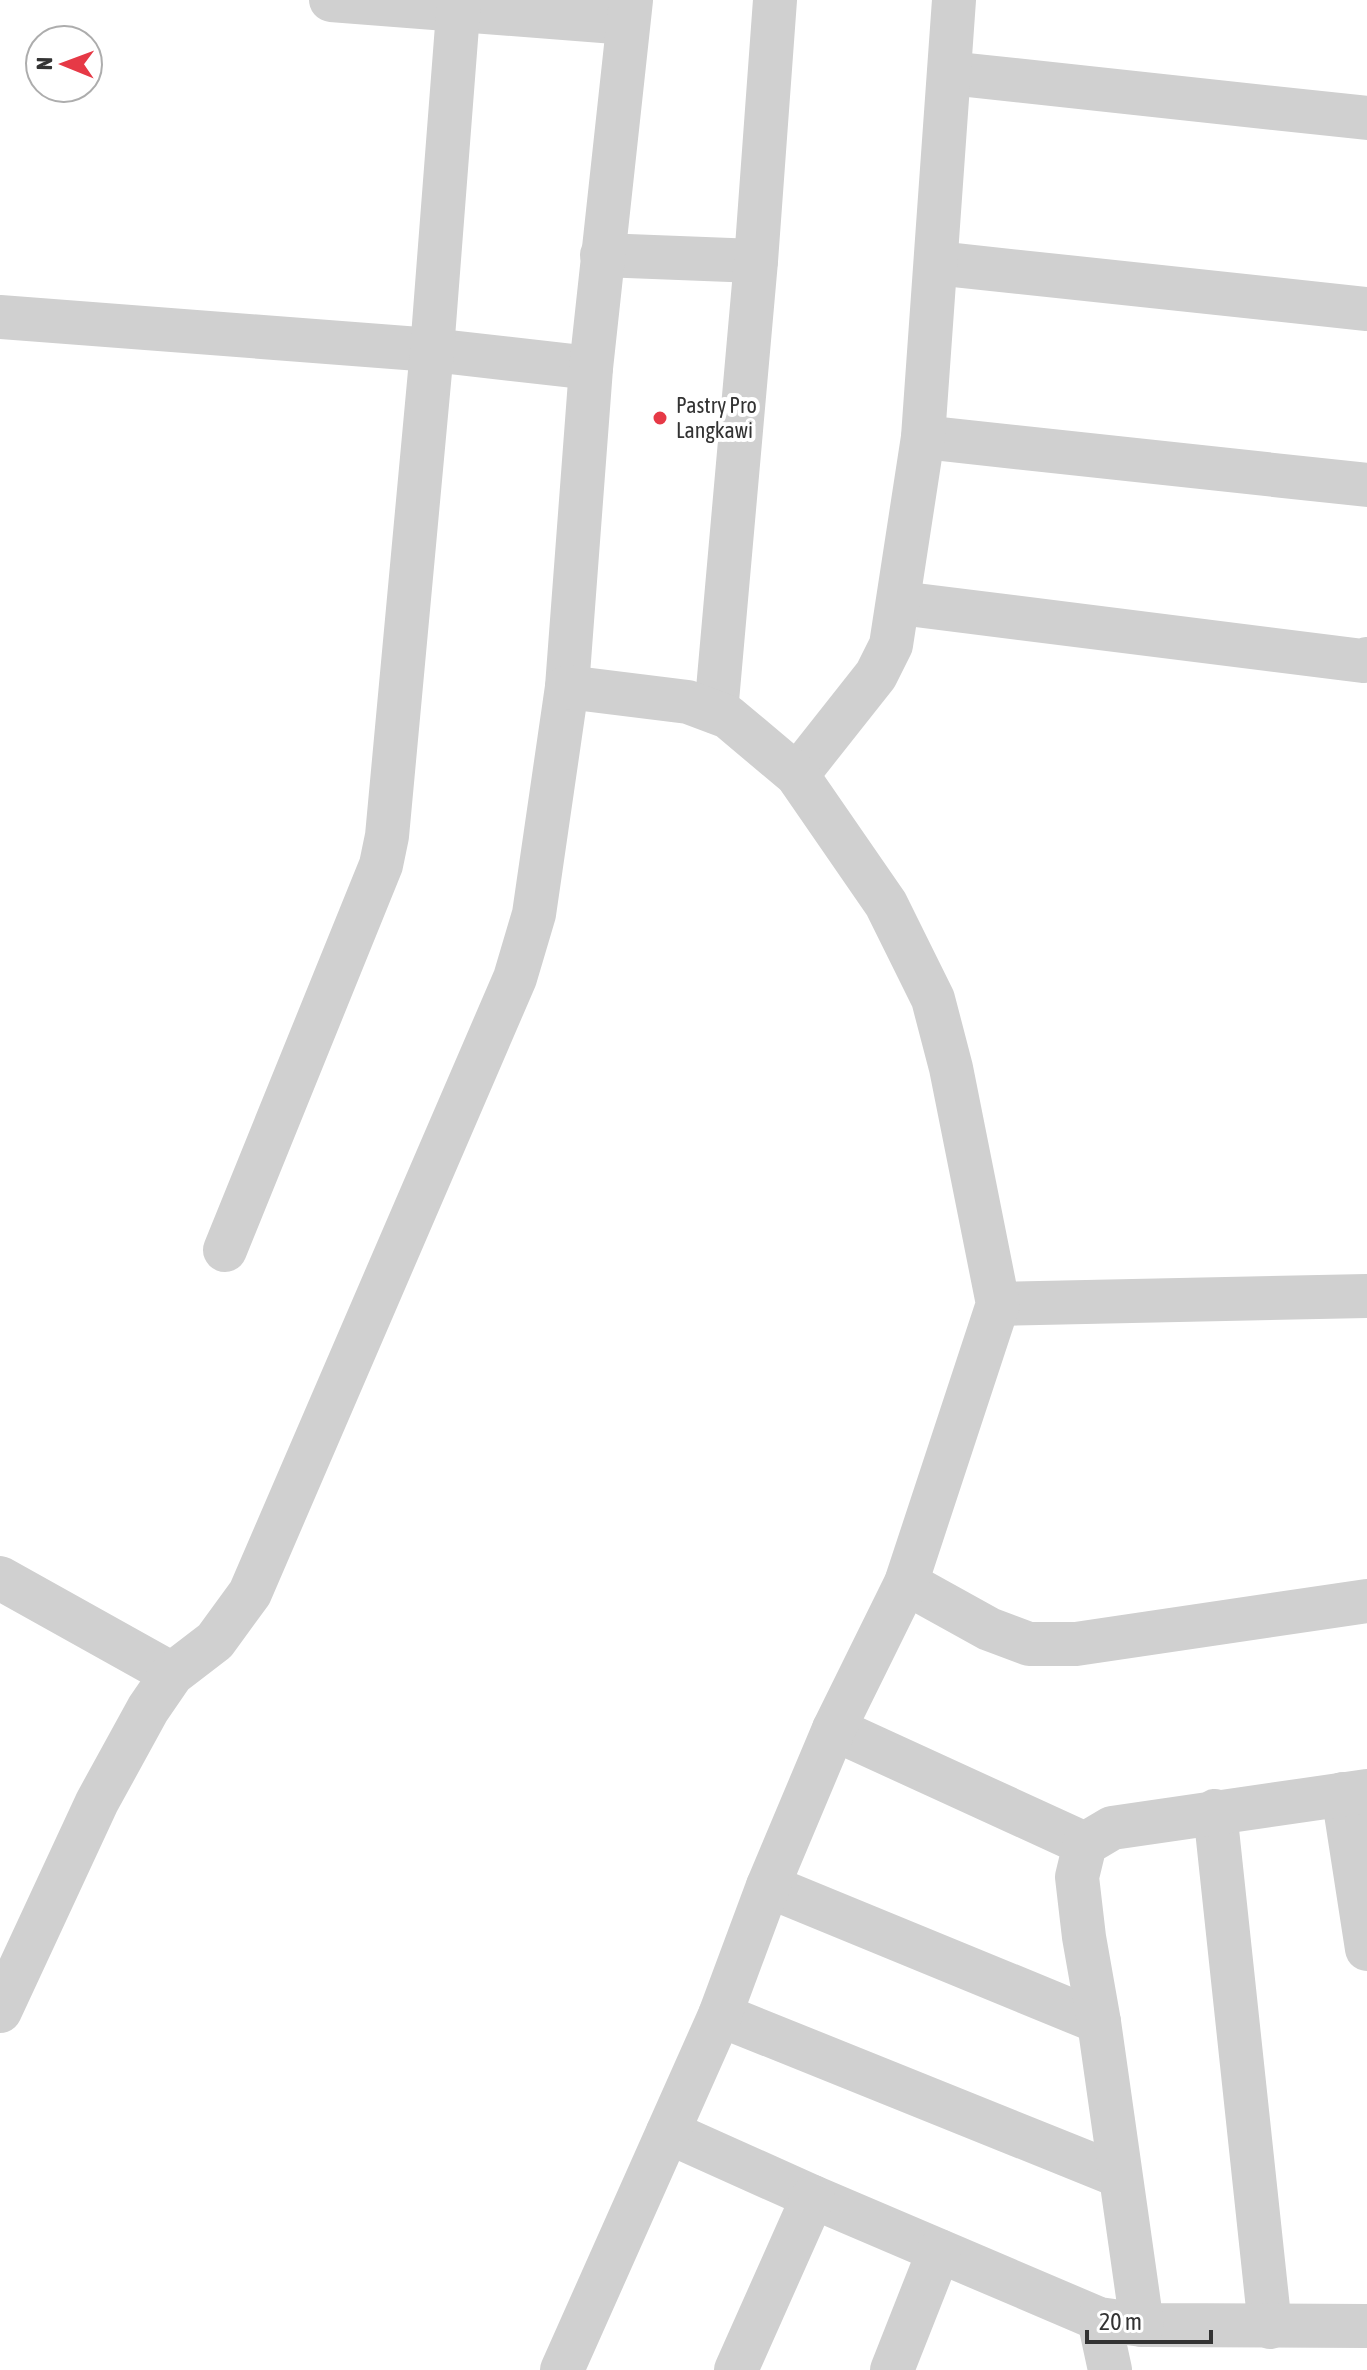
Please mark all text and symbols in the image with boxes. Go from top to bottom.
north arrow [24,24,104,104]
text: N [31,57,57,70]
place label: Pastry Pro Langkawi [676,392,757,443]
marker: Pastry Pro Langkawi [651,409,669,427]
scale bar [1087,2294,1211,2344]
text: 20 m [1099,2308,1142,2335]

